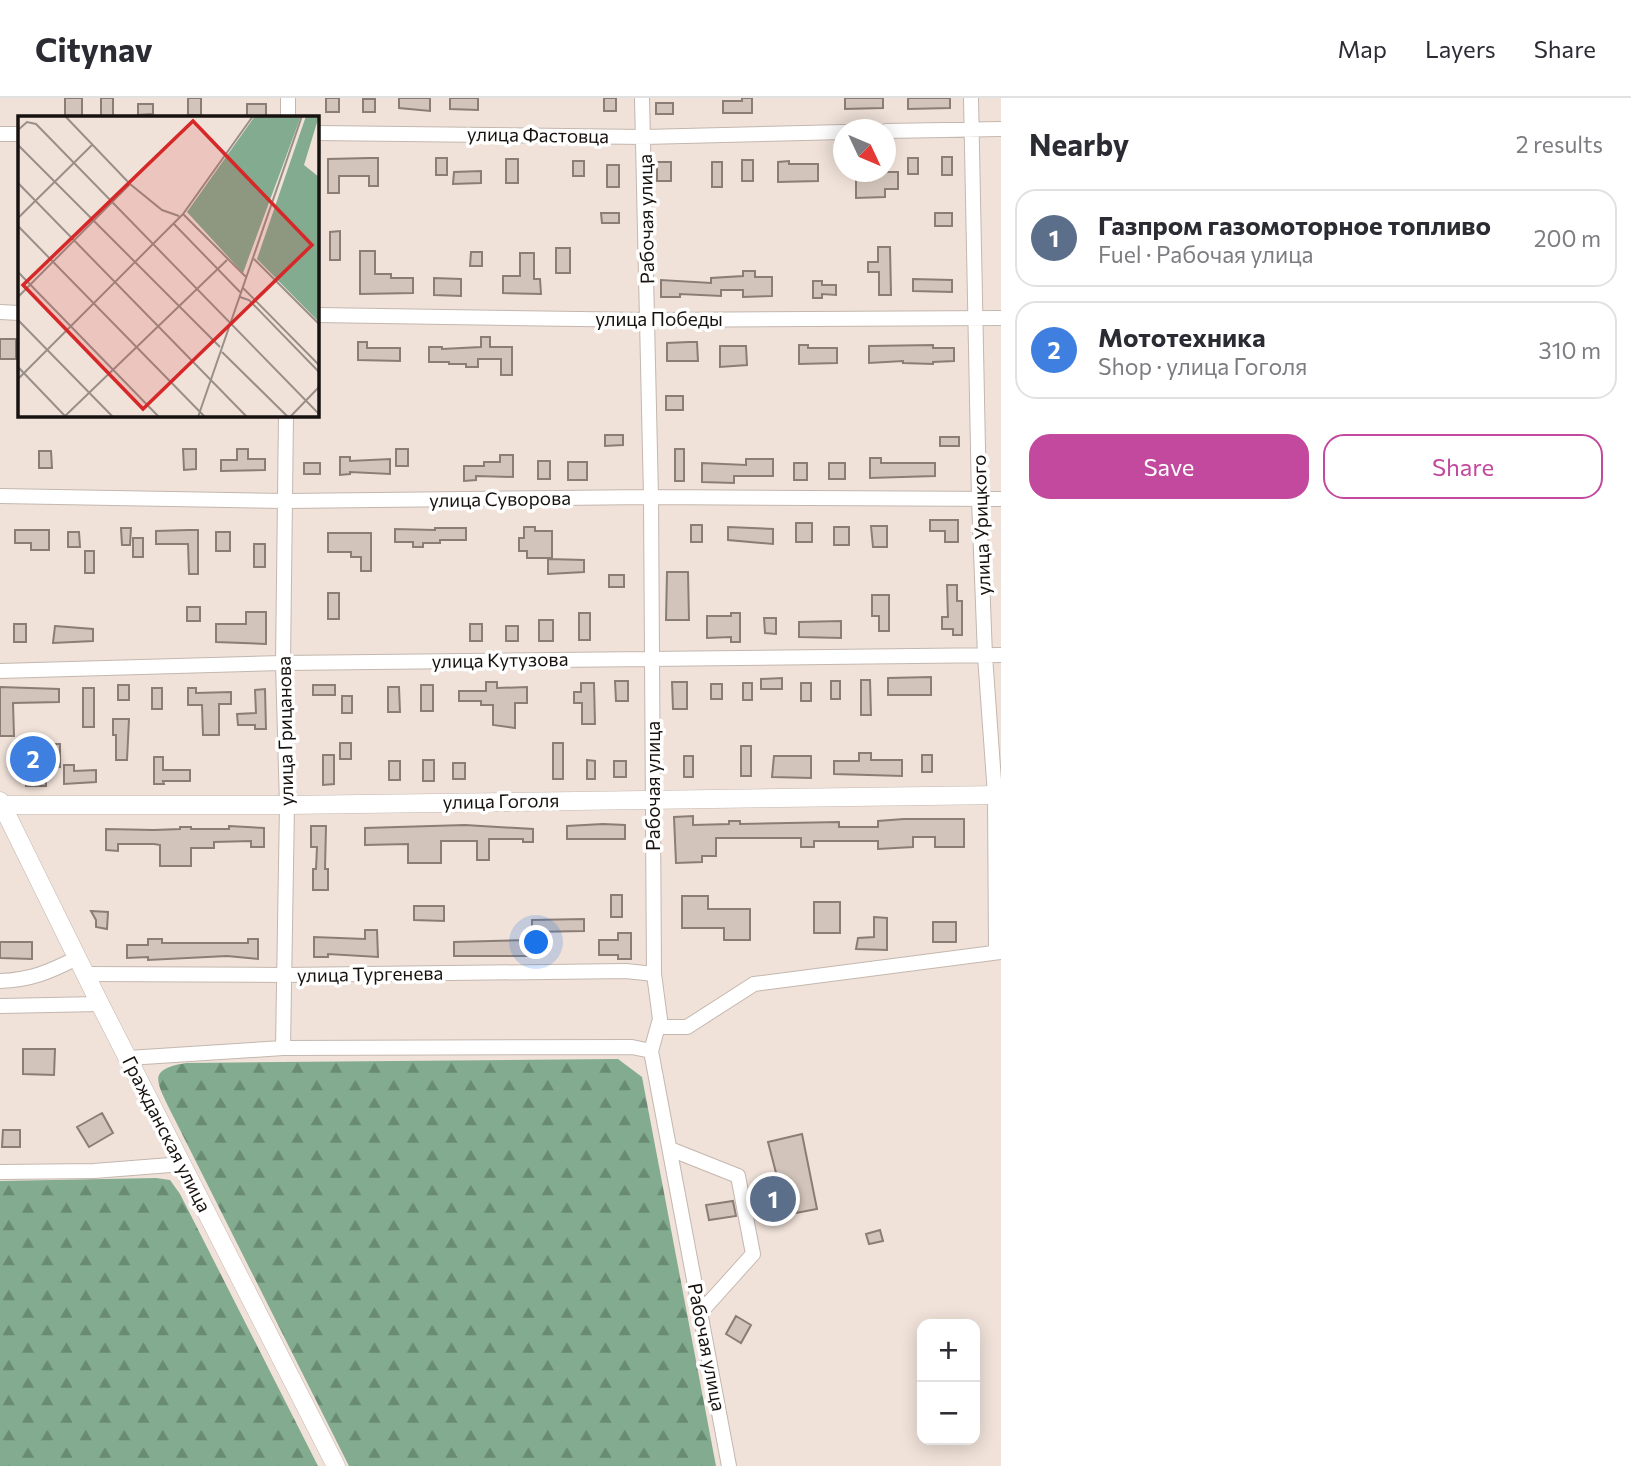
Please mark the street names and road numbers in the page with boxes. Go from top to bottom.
street label: улица Фастовца [467,122,609,147]
street label: Рабочая улица [633,154,658,284]
street label: улица Победы [595,307,723,330]
street label: улица Урицкого [967,454,994,596]
street label: улица Суворова [429,486,571,511]
street label: улица Кутузова [431,647,569,672]
street label: улица Грицанова [272,656,297,806]
street label: Рабочая улица [641,721,664,851]
street label: улица Гоголя [442,788,559,813]
street label: улица Тургенева [297,961,443,986]
street label: Гражданская улица [118,1052,217,1216]
street label: Рабочая улица [684,1281,731,1413]

